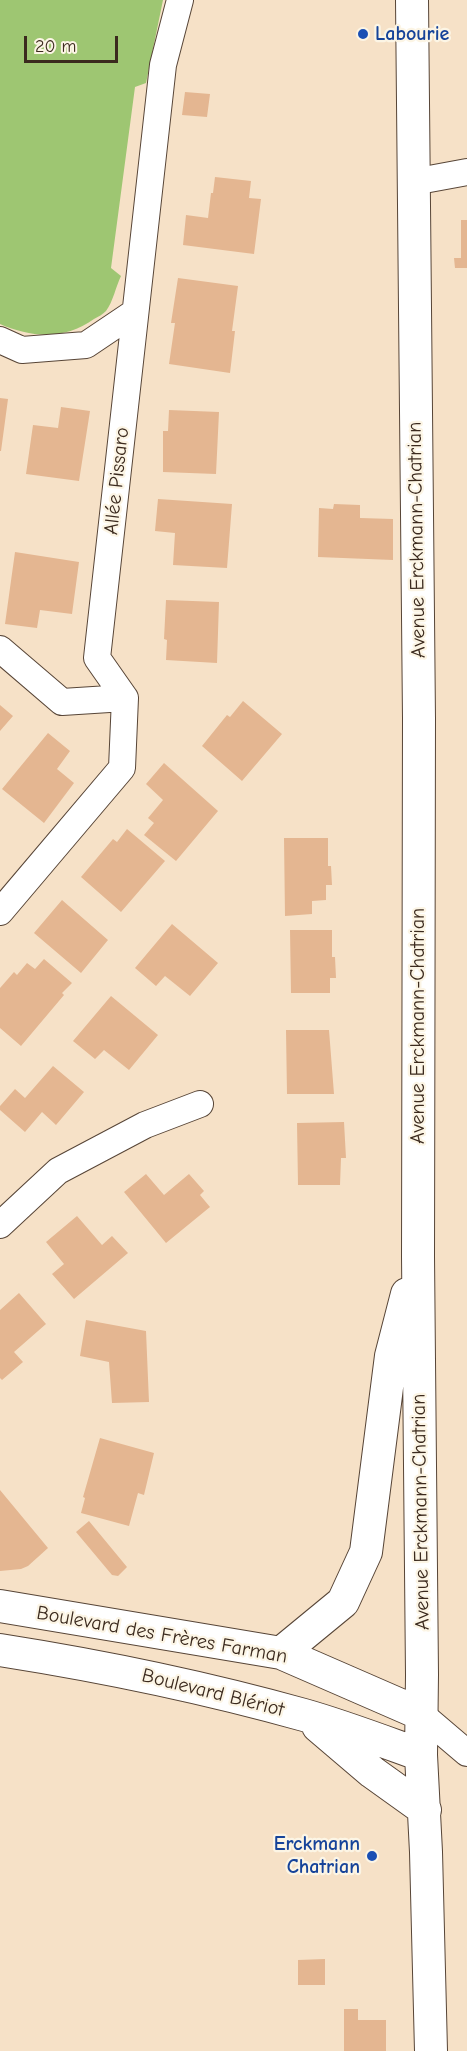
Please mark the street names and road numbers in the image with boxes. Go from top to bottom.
street label: Avenue Erckmann-Chatrian [403,422,431,658]
street label: Allée Pissaro [99,426,135,536]
street label: Avenue Erckmann-Chatrian [406,908,430,1144]
street label: Avenue Erckmann-Chatrian [407,1394,435,1630]
street label: Boulevard des Frères Farman [35,1601,289,1669]
street label: Boulevard Blériot [139,1664,287,1722]

